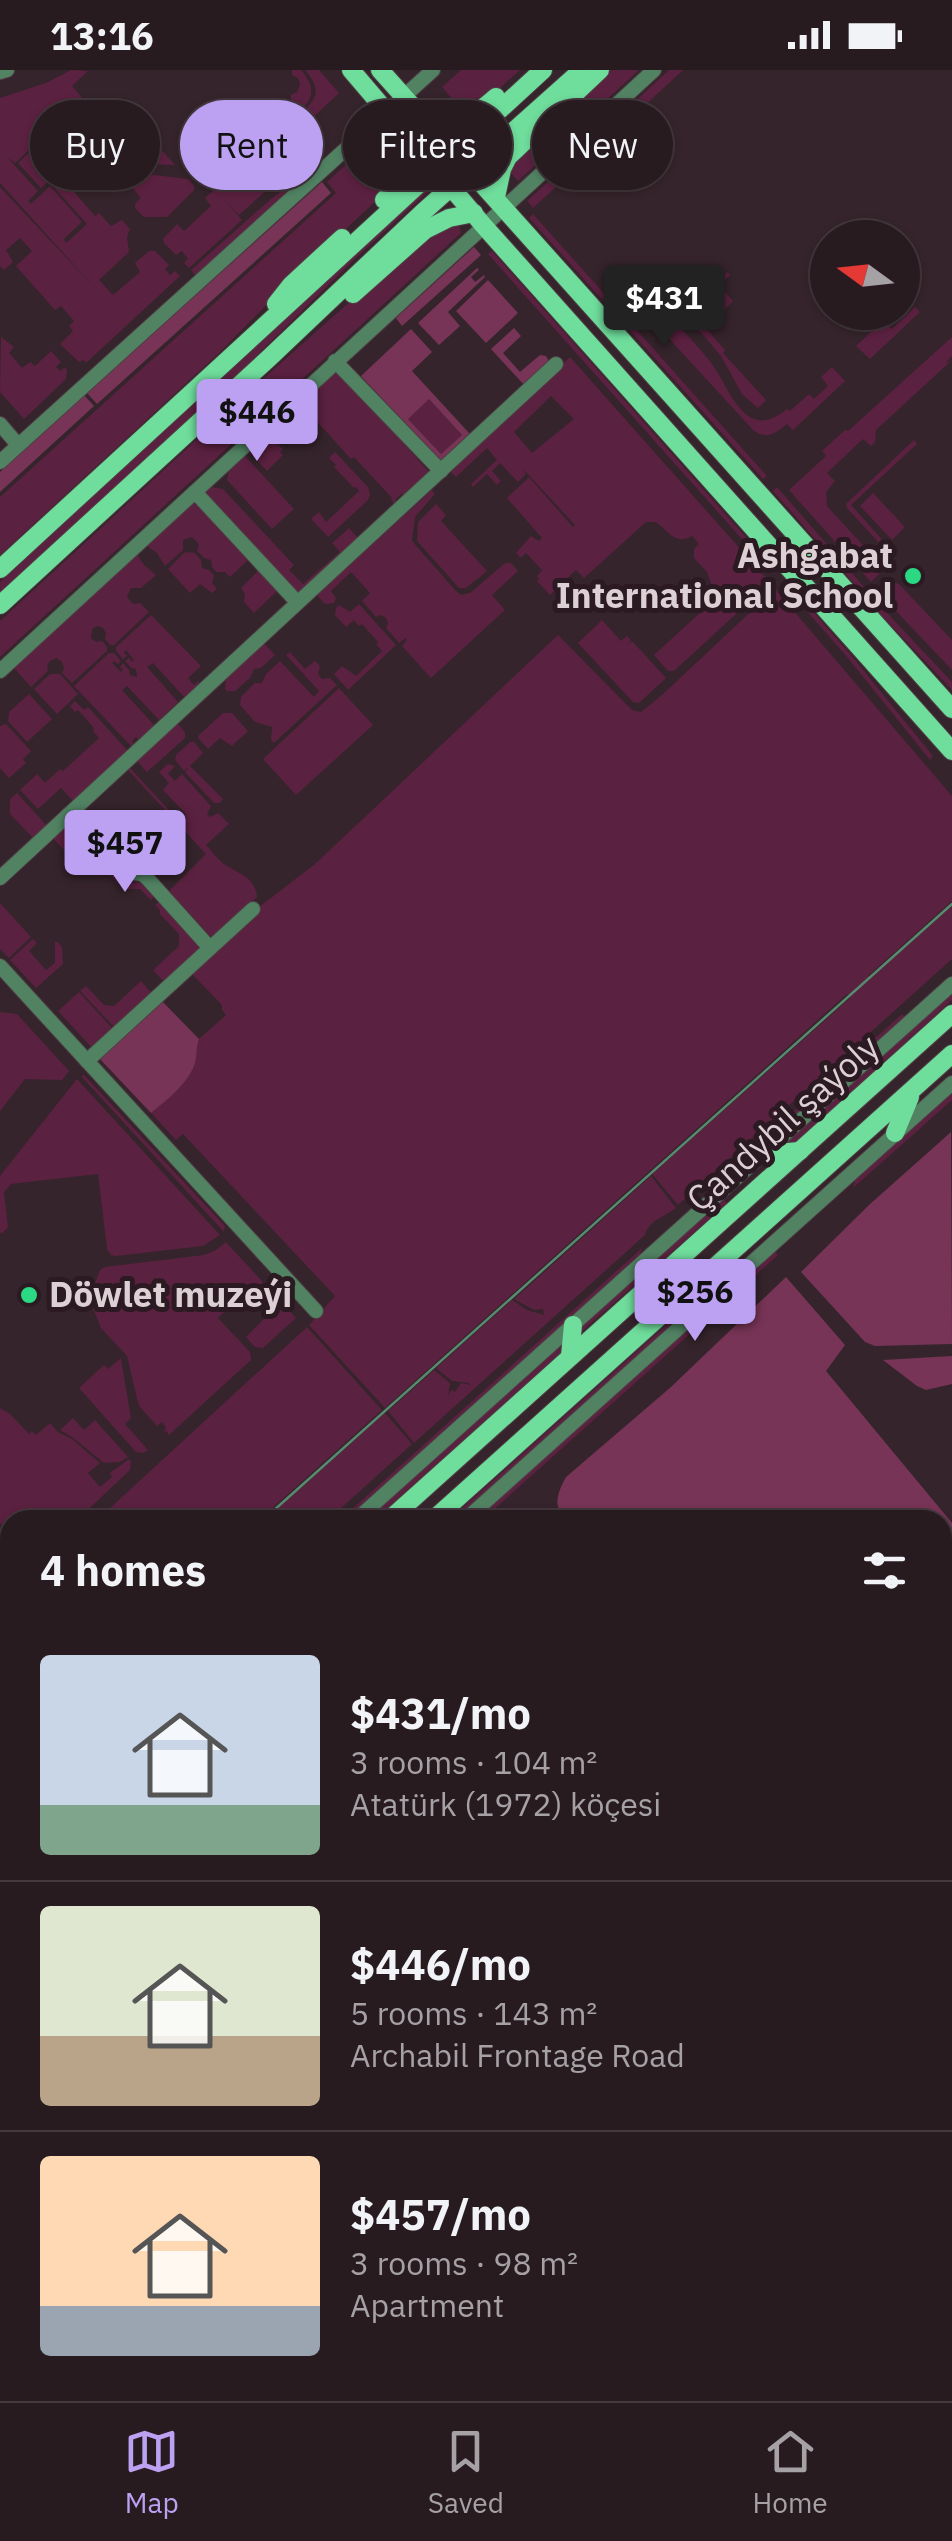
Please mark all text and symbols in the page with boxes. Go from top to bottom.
text: 13:16 [50,11,154,60]
chip: Buy [30,100,160,190]
chip: Rent [180,100,323,190]
chip: Filters [343,100,512,190]
chip: New [532,100,673,190]
north arrow [810,220,920,330]
map controls [810,220,920,330]
pin: $431 [605,265,723,350]
text: $431 [626,276,702,318]
pin: $446 [198,379,316,464]
text: $446 [219,390,295,432]
place label: Ashgabat International School [556,532,893,618]
marker: Ashgabat International School [902,565,924,587]
pin: $457 [66,810,184,895]
text: $457 [87,821,163,863]
street label: Çandybil şaýoly [676,1024,888,1221]
pin: $256 [636,1259,754,1344]
text: $256 [657,1270,733,1312]
place label: Döwlet muzeýi [49,1271,292,1317]
marker: Döwlet muzeýi [18,1284,40,1306]
text: 4 homes [40,1543,206,1598]
icon: filters [857,1543,912,1598]
text: $431/mo [350,1686,531,1741]
icon: home [120,1695,240,1815]
text: 3 rooms · 104 m² [350,1741,597,1783]
text: Atatürk (1972) köçesi [350,1783,661,1825]
text: $446/mo [350,1937,531,1992]
icon: home [120,1946,240,2066]
text: 5 rooms · 143 m² [350,1992,597,2034]
text: Archabil Frontage Road [350,2034,685,2076]
text: $457/mo [350,2187,531,2242]
icon: home [120,2196,240,2316]
text: 3 rooms · 98 m² [350,2242,578,2284]
text: Apartment [350,2284,504,2326]
tab: Map [124,2424,179,2521]
tab: Saved [428,2424,504,2521]
tab: Home [752,2424,828,2521]

